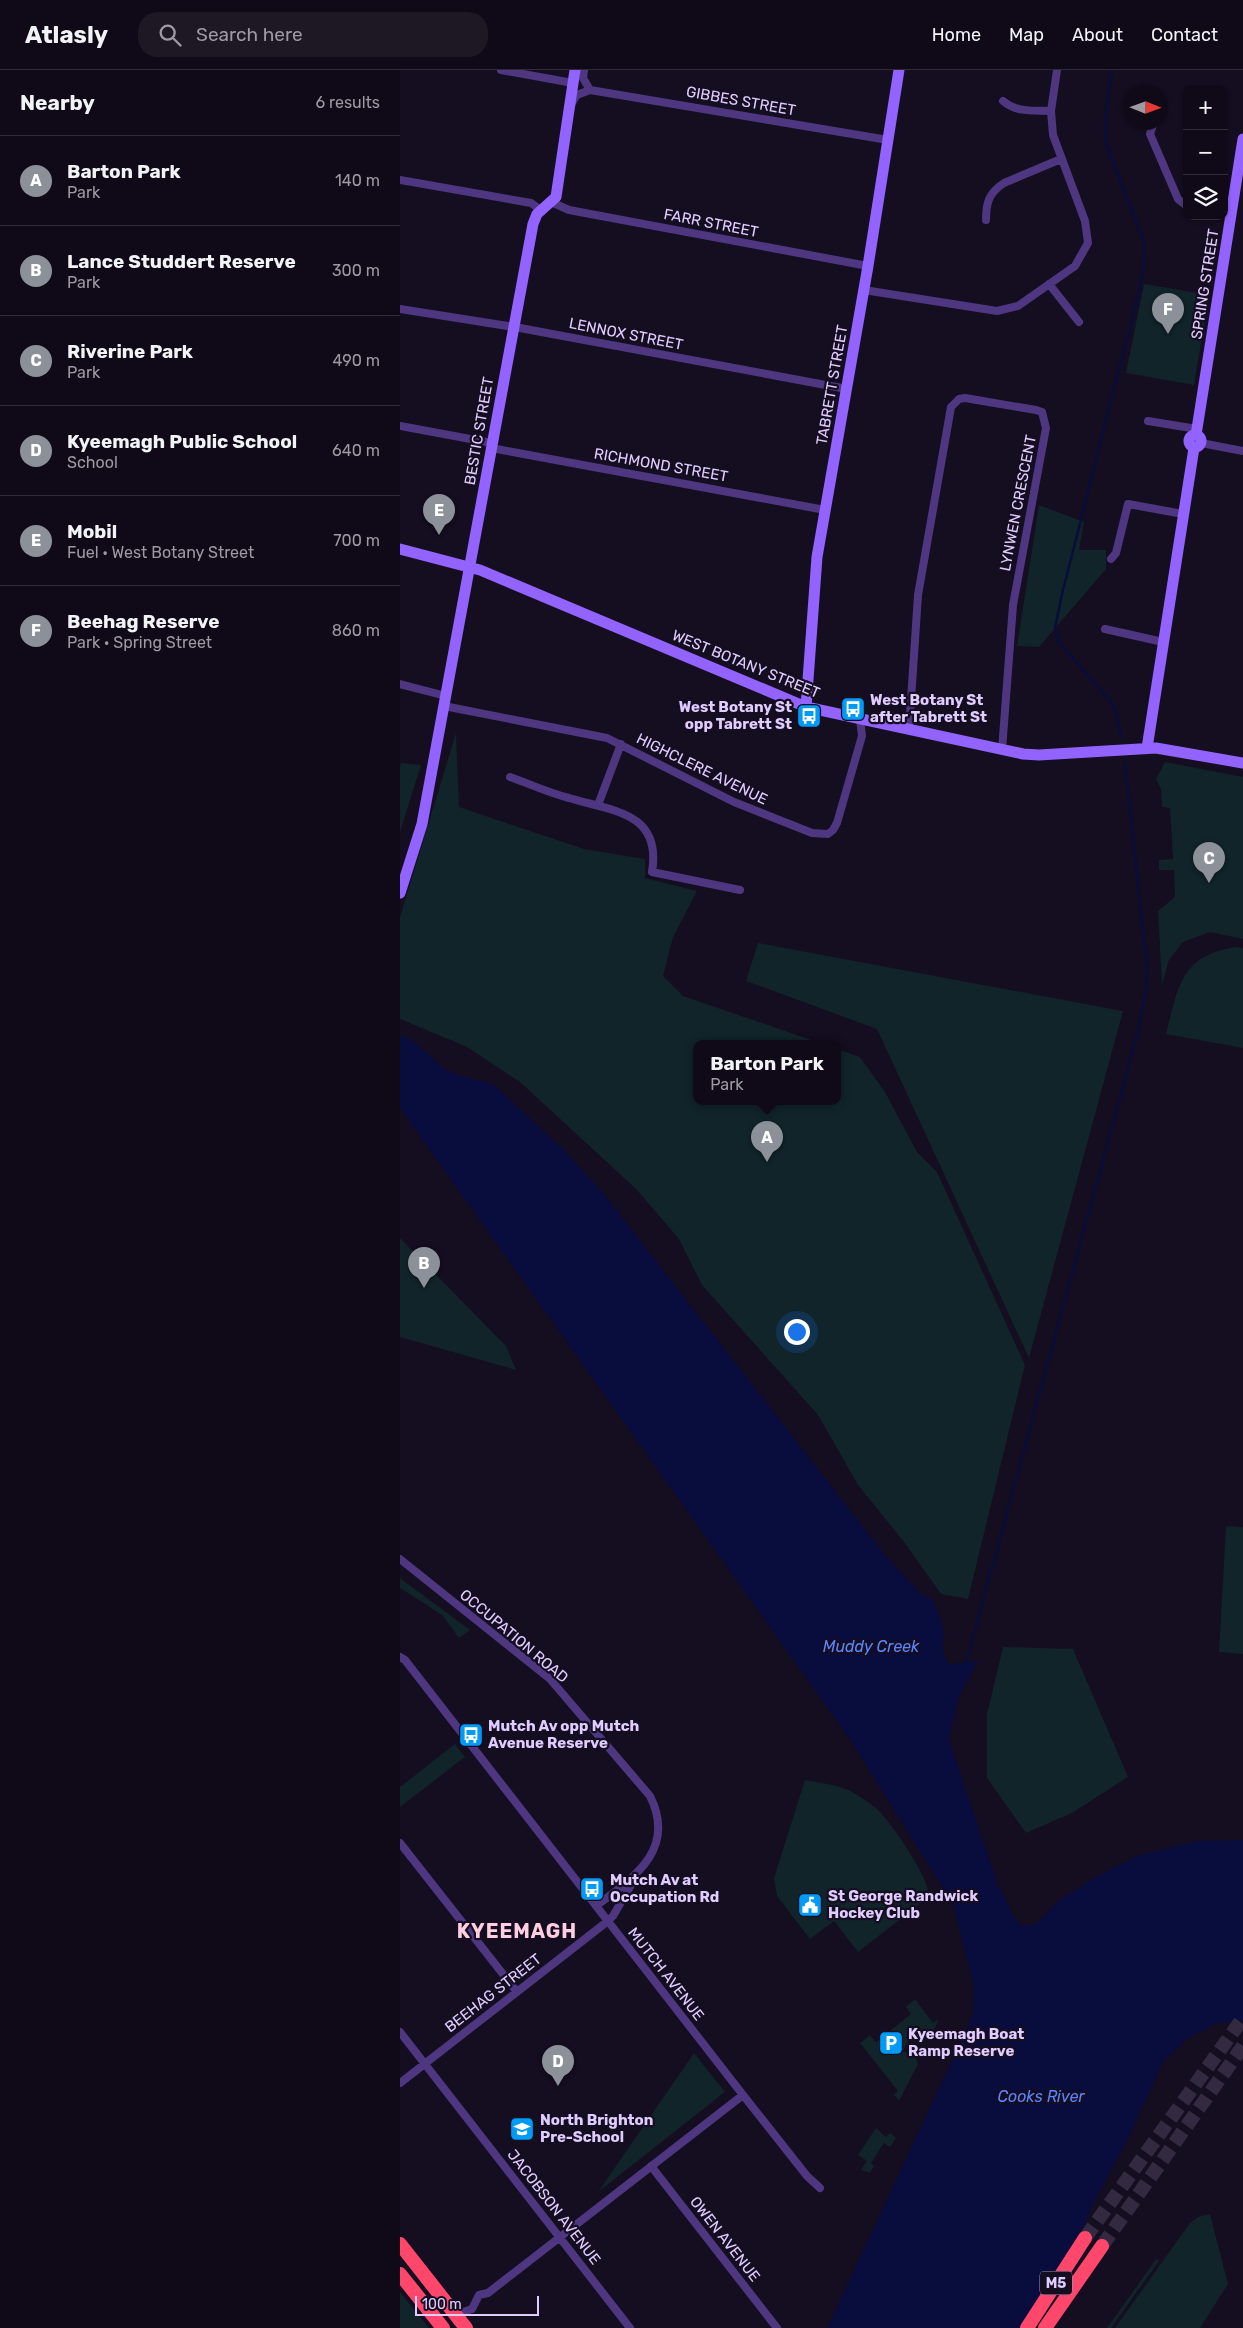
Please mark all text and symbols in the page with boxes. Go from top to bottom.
search box [138,12,488,57]
text: Atlasly [25,21,108,49]
icon: search [156,21,184,49]
text: Search here [196,23,303,46]
text: Home [932,24,981,46]
text: Map [1009,24,1044,46]
text: About [1072,24,1123,46]
text: Contact [1151,24,1218,46]
street label: GIBBES STREET [685,82,798,120]
north arrow [1123,85,1168,130]
map controls [1183,85,1228,220]
button: + [1183,85,1228,130]
text: Nearby [20,90,95,115]
text: 6 results [315,93,380,112]
button: − [1183,130,1228,175]
text: Barton Park [67,160,181,183]
text: A [30,171,42,190]
text: 140 m [335,171,380,190]
button: layers [1183,175,1228,220]
text: Park [67,183,100,202]
street label: FARR STREET [662,205,760,241]
street label: SPRING STREET [1187,227,1223,341]
text: Lance Studdert Reserve [67,250,296,273]
text: B [30,261,42,280]
text: 300 m [332,261,380,280]
text: Park [67,273,100,292]
pin: F [1152,293,1184,334]
street label: LENNOX STREET [567,314,685,354]
street label: TABRETT STREET [813,323,851,447]
text: Riverine Park [67,340,193,363]
text: C [30,351,42,370]
text: 490 m [332,351,380,370]
text: Park [67,363,100,382]
street label: BESTIC STREET [461,375,497,486]
text: Kyeemagh Public School [67,430,297,453]
street label: LYNWEN CRESCENT [996,433,1040,573]
text: D [30,441,42,460]
text: 640 m [332,441,380,460]
street label: RICHMOND STREET [593,444,730,486]
text: School [67,453,118,472]
pin: E [423,494,455,535]
text: Mobil [67,520,117,543]
text: E [31,531,41,550]
text: 700 m [333,531,380,550]
text: Fuel · West Botany Street [67,543,254,562]
text: Beehag Reserve [67,610,220,633]
text: F [31,621,41,640]
text: 860 m [332,621,380,640]
street label: WEST BOTANY STREET [669,626,823,702]
text: Park · Spring Street [67,633,212,652]
place label: West Botany St after Tabrett St [870,691,987,726]
bus stop icon: West Botany St after Tabrett St [840,696,866,722]
place label: West Botany St opp Tabrett St [679,698,792,733]
bus stop icon: West Botany St opp Tabrett St [796,703,822,729]
street label: HIGHCLERE AVENUE [633,729,771,809]
pin: C [1193,842,1225,883]
popup [693,1040,841,1105]
text: Barton Park [710,1052,824,1075]
text: Park [710,1075,744,1094]
pin: A [751,1121,783,1162]
pin: B [408,1247,440,1288]
your location [784,1319,810,1345]
street label: OCCUPATION ROAD [456,1585,572,1687]
water label: Muddy Creek [823,1637,920,1656]
place label: Mutch Av opp Mutch Avenue Reserve [488,1717,639,1752]
bus stop icon: Mutch Av opp Mutch Avenue Reserve [458,1722,484,1748]
place label: Mutch Av at Occupation Rd [610,1871,719,1906]
bus stop icon: Mutch Av at Occupation Rd [579,1876,605,1902]
place label: St George Randwick Hockey Club [828,1887,978,1922]
public building icon: St George Randwick Hockey Club [797,1892,823,1918]
district label: KYEEMAGH [457,1919,577,1943]
street label: MUTCH AVENUE [624,1924,708,2024]
street label: BEEHAG STREET [441,1950,545,2036]
place label: Kyeemagh Boat Ramp Reserve [908,2025,1024,2060]
parking icon: Kyeemagh Boat Ramp Reserve [878,2030,904,2056]
pin: D [542,2045,574,2086]
water label: Cooks River [997,2087,1085,2106]
place label: North Brighton Pre-School [540,2111,653,2146]
school or university icon: North Brighton Pre-School [509,2116,535,2142]
street label: JACOBSON AVENUE [504,2146,604,2268]
street label: OWEN AVENUE [686,2193,764,2285]
road number: M5 [1040,2272,1072,2294]
scale bar [415,2293,539,2316]
text: 100 m [422,2296,462,2313]

